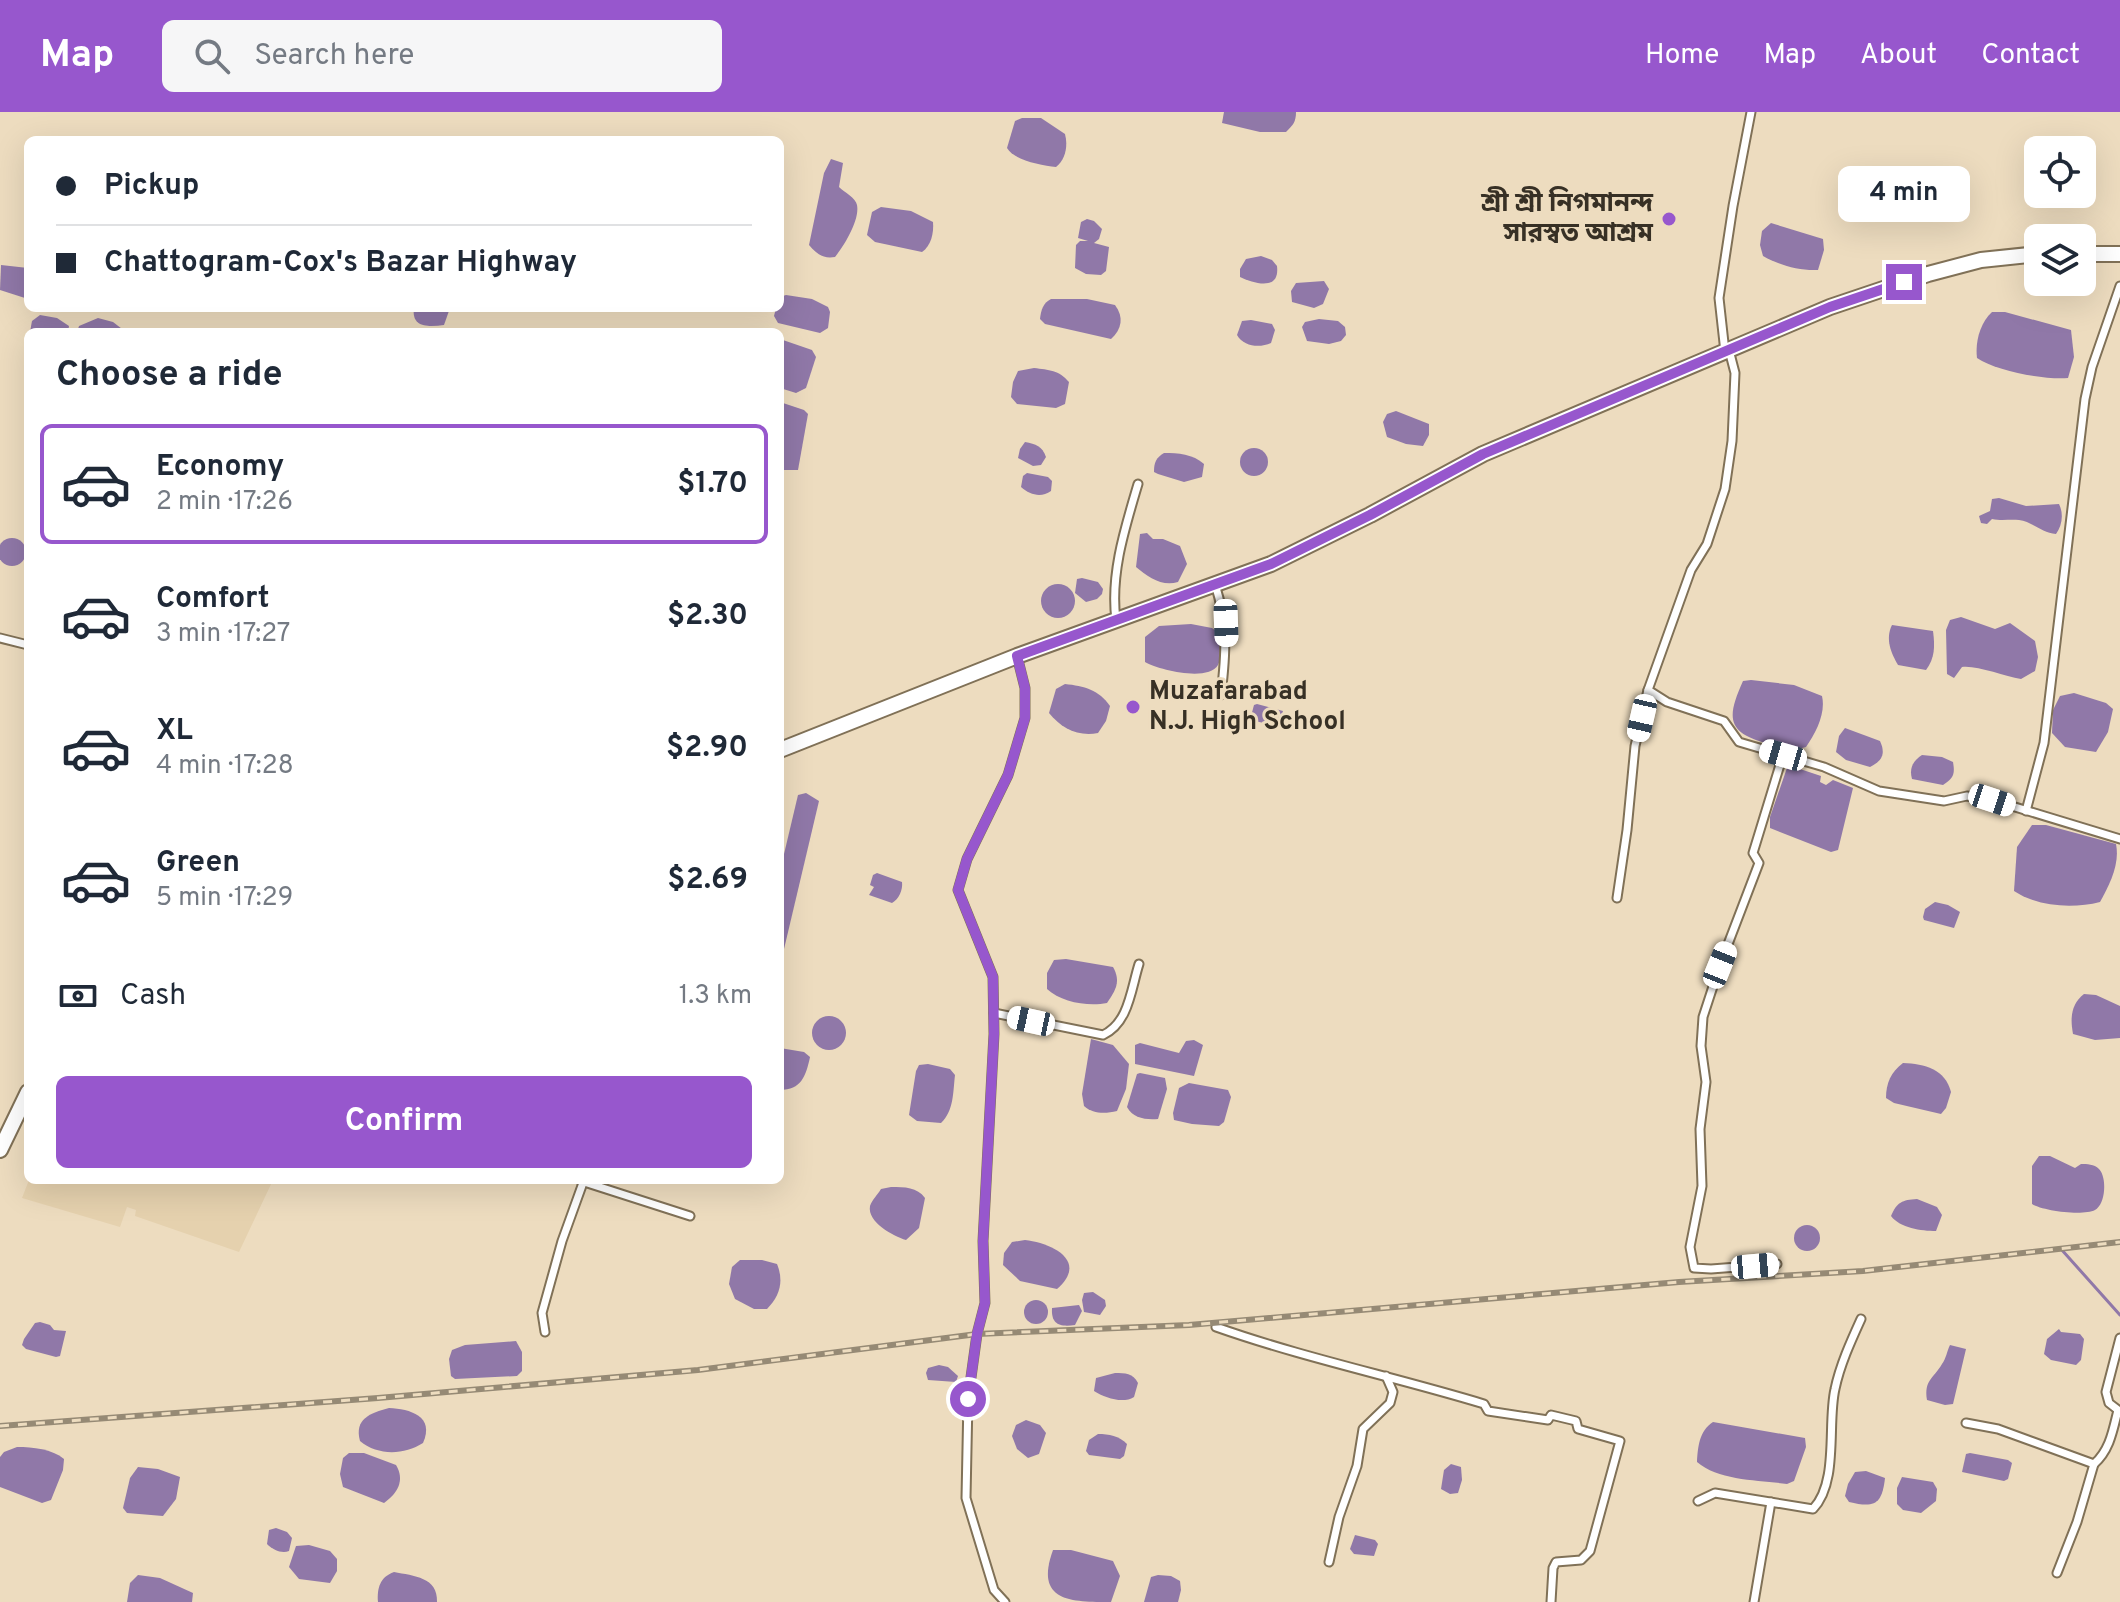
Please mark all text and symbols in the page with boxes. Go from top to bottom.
search box [162,20,722,92]
text: Map [40,32,114,81]
icon: search [190,34,234,78]
text: Search here [254,38,414,75]
text: Home [1645,38,1719,74]
text: Map [1763,38,1816,74]
text: About [1860,38,1937,74]
text: Contact [1981,38,2080,74]
map controls [2024,136,2096,296]
button: locate [2024,136,2096,208]
callout: 4 min [1838,166,1970,222]
text: Pickup [104,168,199,205]
text: 4 min [1870,177,1938,210]
place label: শ্রী শ্রী নিগমানন্দ সারস্বত আশ্রম [1480,186,1654,251]
marker: শ্রী শ্রী নিগমানন্দ সারস্বত আশ্রম [1660,210,1678,228]
button: layers [2024,224,2096,296]
text: Chattogram-Cox's Bazar Highway [104,245,577,282]
route end [1886,264,1922,300]
text: Choose a ride [56,353,282,399]
icon: car [60,448,132,520]
text: Economy [156,449,284,486]
text: $1.70 [677,466,748,503]
text: 2 min · 17:26 [156,486,293,519]
icon: car [60,580,132,652]
text: Comfort [156,581,269,618]
text: $2.30 [667,598,748,635]
car [1213,599,1239,647]
text: 3 min · 17:27 [156,618,290,651]
place label: Muzafarabad N.J. High School [1149,676,1346,739]
car [1625,692,1659,744]
marker: Muzafarabad N.J. High School [1124,698,1142,716]
icon: car [60,712,132,784]
text: XL [156,713,193,750]
text: $2.90 [666,730,748,767]
car [1757,737,1809,773]
text: 4 min · 17:28 [156,750,294,783]
car [1965,781,2019,819]
icon: car [60,844,132,916]
text: Green [156,845,240,882]
text: $2.69 [667,862,748,899]
text: 5 min · 17:29 [156,882,293,915]
car [1700,938,1740,992]
icon: cash [56,974,100,1018]
text: Cash [120,978,186,1015]
text: 1.3 km [679,980,752,1013]
car [1005,1004,1057,1038]
button: Confirm [56,1076,752,1168]
car [1730,1252,1780,1280]
route start [950,1381,986,1417]

